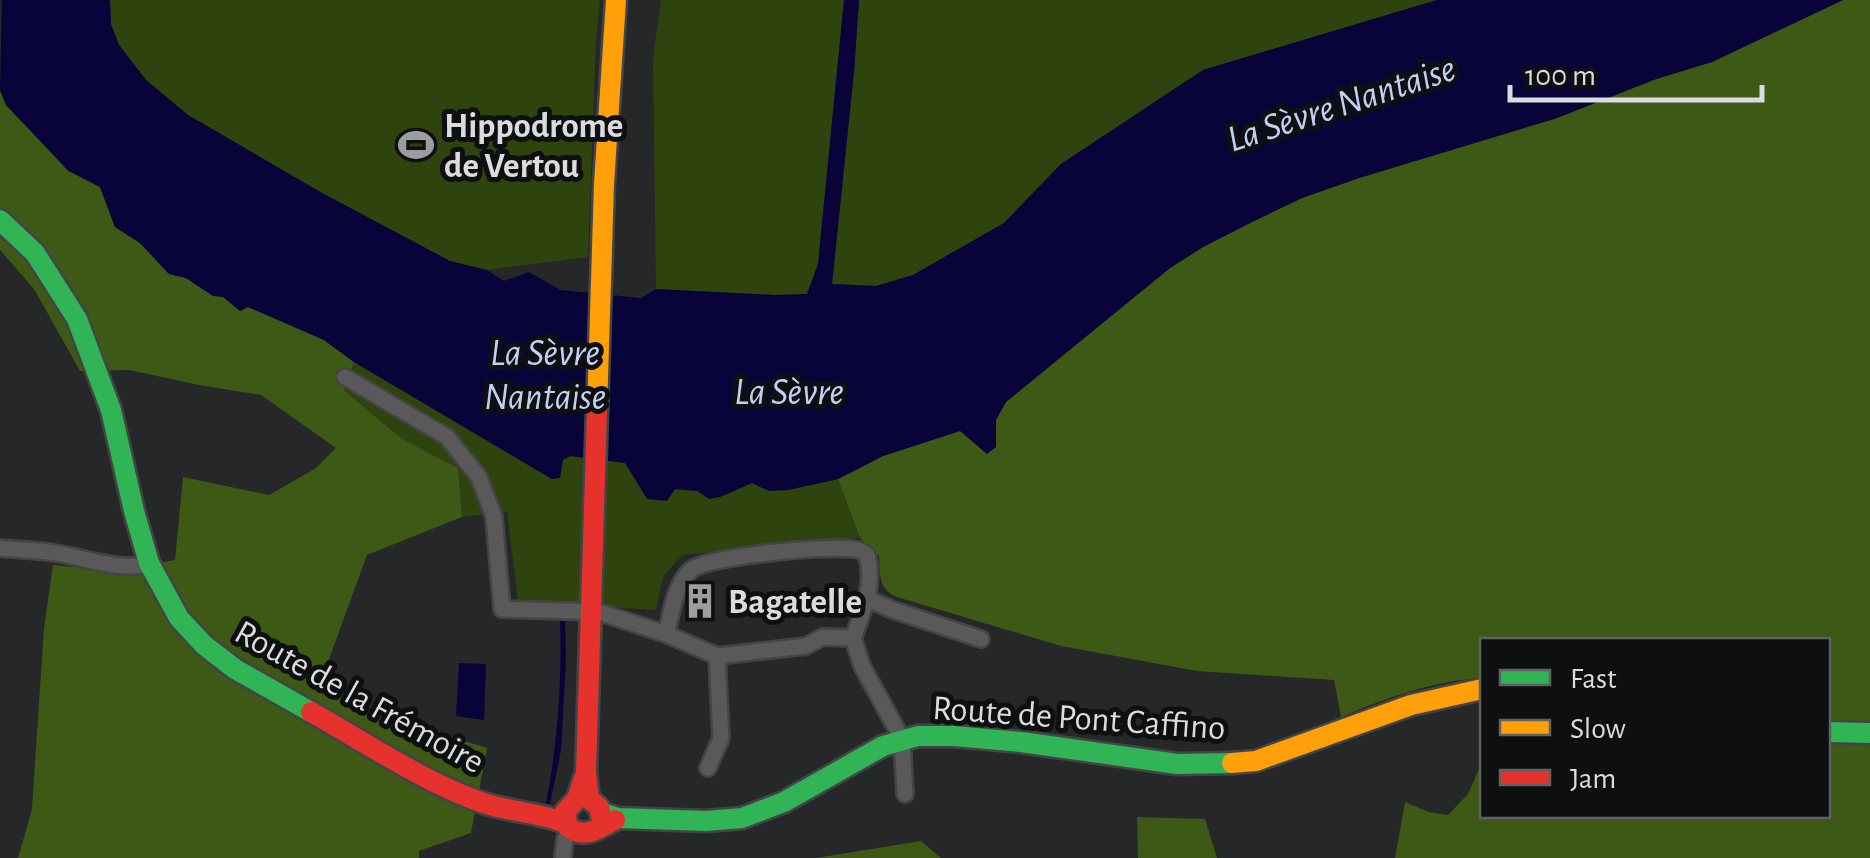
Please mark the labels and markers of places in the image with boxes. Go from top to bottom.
place label: Hippodrome de Vertou [444,109,623,184]
sports icon: Hippodrome de Vertou [397,126,435,164]
building icon: Bagatelle [681,582,719,620]
place label: Bagatelle [728,585,862,620]

